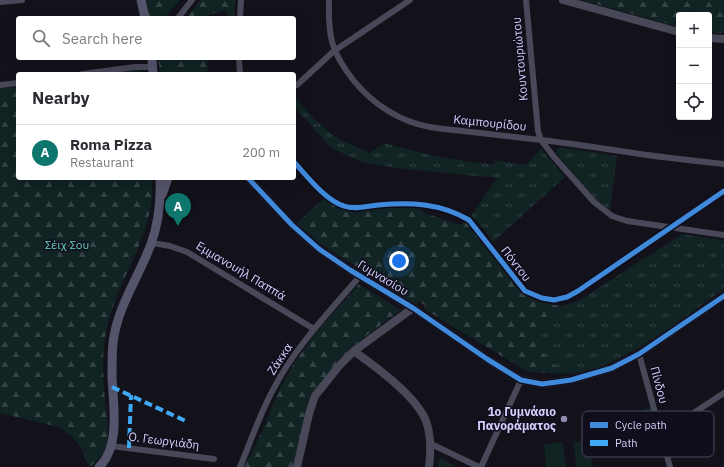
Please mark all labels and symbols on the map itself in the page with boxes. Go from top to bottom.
street label: Κουντουριώτου [508,16,531,102]
street label: Καμπουρίδου [453,111,527,134]
pin: A [165,193,191,226]
park label: Σέιχ Σου [45,237,89,252]
street label: Εμμανουήλ Παππά [193,238,289,304]
street label: Πόντου [498,243,535,284]
your location [389,251,409,271]
street label: Γυμνασίου [355,257,411,299]
street label: Ζάκκα [264,340,296,377]
street label: Πίνδου [647,365,672,405]
place label: 1ο Γυμνάσιο Πανοράματος [477,404,556,433]
legend [582,411,714,457]
marker: 1ο Γυμνάσιο Πανοράματος [559,414,569,424]
text: Cycle path [615,418,667,432]
street label: Ο. Γεωργιάδη [128,429,200,452]
text: Path [615,436,638,450]

